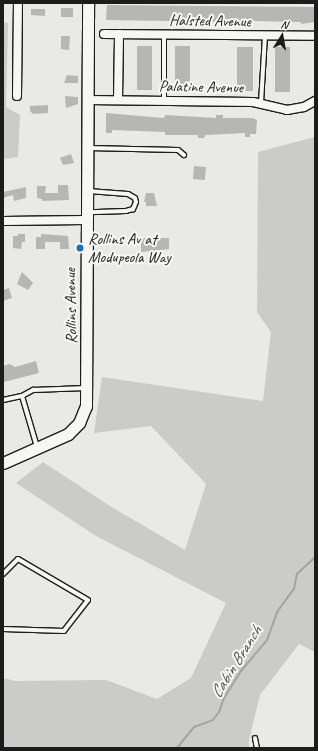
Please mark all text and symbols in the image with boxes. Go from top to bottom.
street label: Halsted Avenue [169,11,251,31]
north arrow [262,16,302,56]
text: N [280,17,289,32]
street label: Palatine Avenue [159,77,243,97]
place label: Rollins Av at Modupeola Way [88,229,171,267]
marker: Rollins Av at Modupeola Way [75,243,85,253]
street label: Rollins Avenue [61,268,81,344]
water label: Cabin Branch [206,622,266,702]

